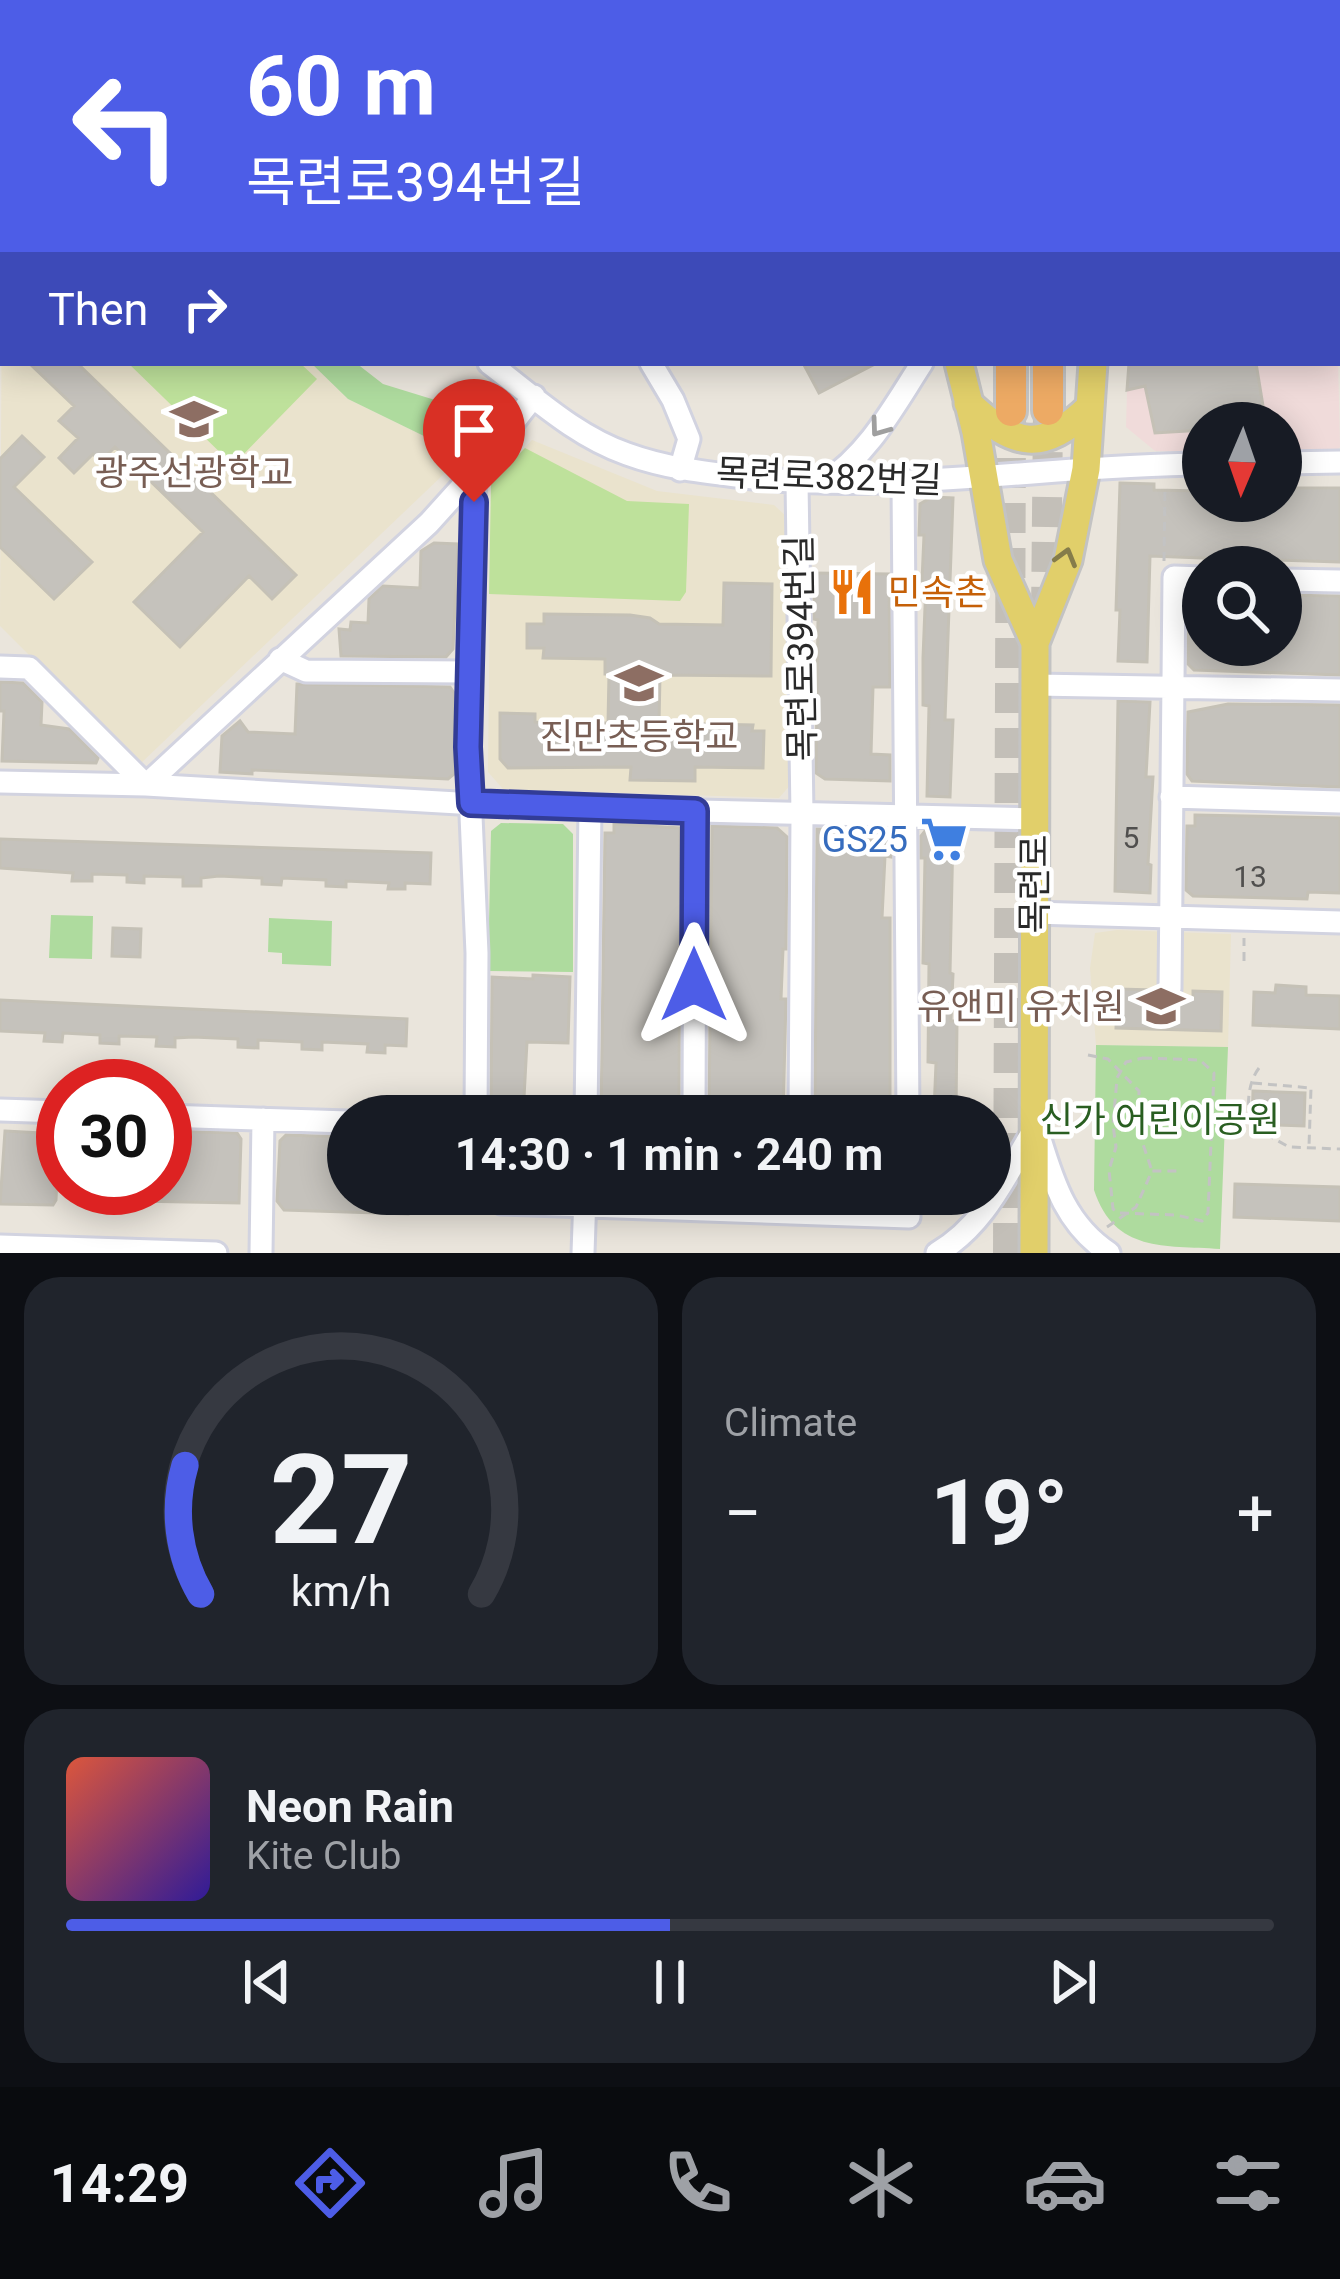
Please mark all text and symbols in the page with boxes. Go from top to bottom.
text: 60 m [246,37,436,136]
icon: left [48,48,204,204]
text: 목련로394번길 [246,151,585,214]
icon: right [172,276,238,342]
text: Then [48,283,148,336]
pin [423,379,525,502]
school or university icon: 광주선광학교 [169,394,219,444]
icon: arrive [441,397,507,463]
north arrow [1182,402,1302,522]
map controls [1182,402,1302,666]
one-way arrow [871,415,893,436]
place label: 광주선광학교 [95,452,293,494]
street label: 목련로382번길 [715,452,943,502]
street label: 목련로394번길 [778,534,824,761]
button: search [1182,546,1302,666]
one-way arrow [1052,548,1077,568]
restaurant icon: 민속촌 [827,567,877,617]
place label: 민속촌 [888,572,987,614]
school or university icon: 진만초등학교 [614,658,664,708]
place label: 진만초등학교 [540,716,738,758]
supermarket icon: GS25 [919,814,969,864]
place label: GS25 [822,819,908,861]
house number: 5 [1123,820,1139,855]
street label: 목련로 [1014,834,1056,934]
house number: 13 [1233,859,1267,894]
position arrow [631,922,757,1048]
school or university icon: 유앤미 유치원 [1136,981,1186,1031]
place label: 유앤미 유치원 [917,986,1125,1028]
speed limit sign: 30 [36,1059,192,1215]
park label: 신가 어린이공원 [1040,1099,1280,1141]
text: 14:30 · 1 min · 240 m [455,1128,883,1181]
text: Climate [724,1400,857,1446]
text: 27 [269,1427,413,1573]
text: 19° [930,1461,1068,1566]
text: − [724,1475,762,1552]
text: + [1237,1475,1274,1552]
text: km/h [291,1566,391,1616]
text: Neon Rain [246,1780,454,1833]
text: Kite Club [246,1833,401,1879]
icon: previous [234,1949,300,2015]
icon: pause [637,1949,703,2015]
icon: next [1040,1949,1106,2015]
icon: directions [288,2141,372,2225]
icon: music [472,2141,556,2225]
icon: phone [656,2141,740,2225]
icon: climate [839,2141,923,2225]
icon: car [1023,2141,1107,2225]
icon: filters [1206,2141,1290,2225]
text: 14:29 [50,2152,189,2215]

